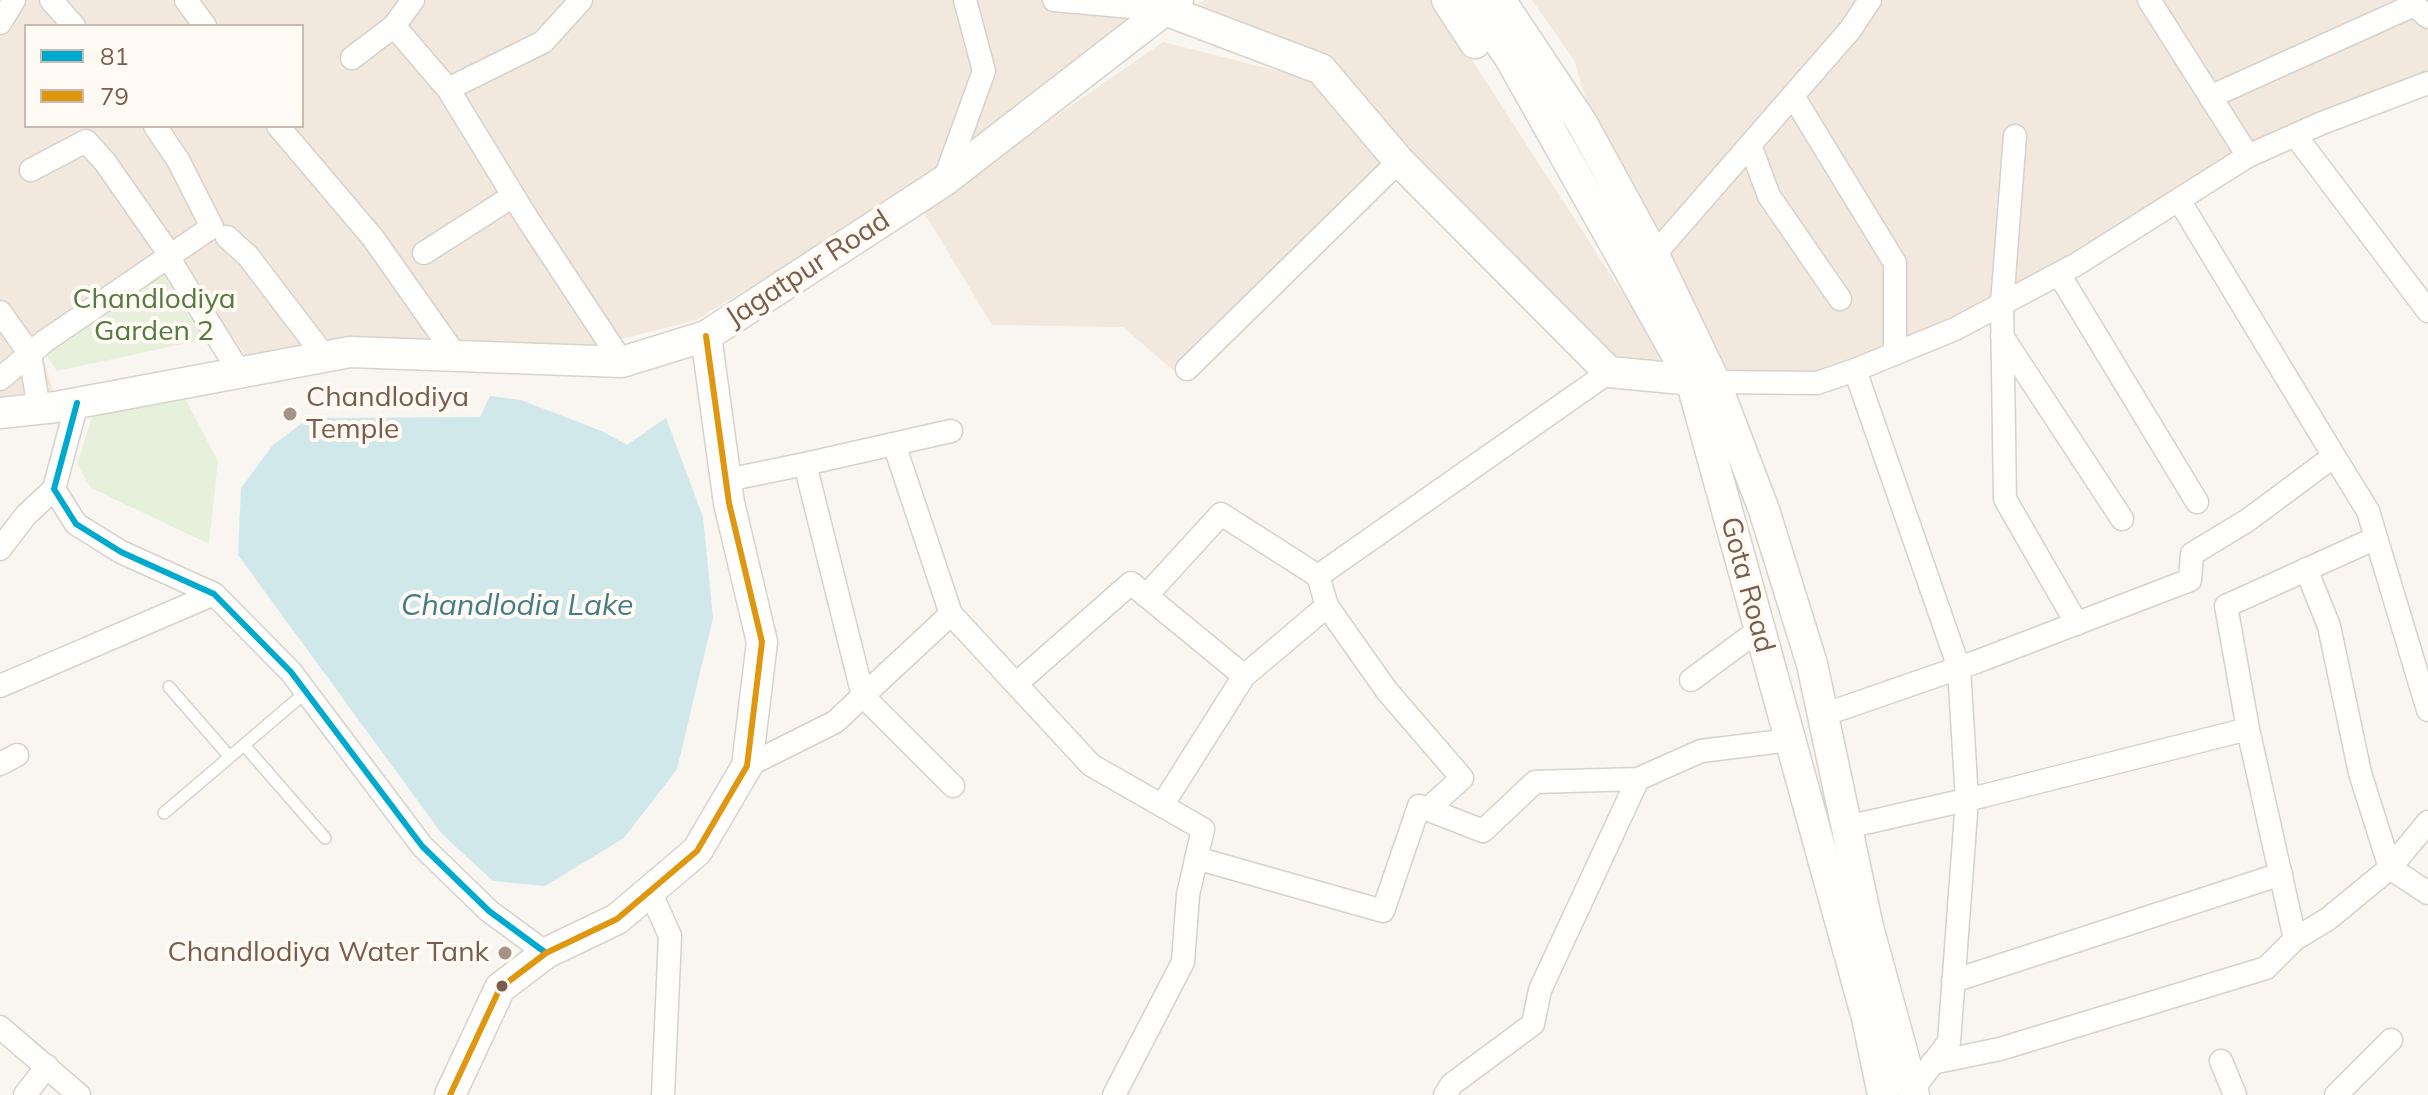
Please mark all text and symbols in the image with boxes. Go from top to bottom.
legend [24,24,304,128]
text: 81 [100,41,129,71]
text: 79 [100,81,129,111]
street label: Jagatpur Road [720,204,896,334]
park label: Chandlodiya Garden 2 [72,283,236,349]
place label: Chandlodiya Temple [306,381,469,447]
marker: Chandlodiya Temple [281,405,299,423]
street label: Gota Road [1713,514,1781,656]
water label: Chandlodia Lake [401,588,633,624]
place label: Chandlodiya Water Tank [168,936,489,970]
marker: Chandlodiya Water Tank [496,944,514,962]
unlabelled marker [494,978,510,994]

